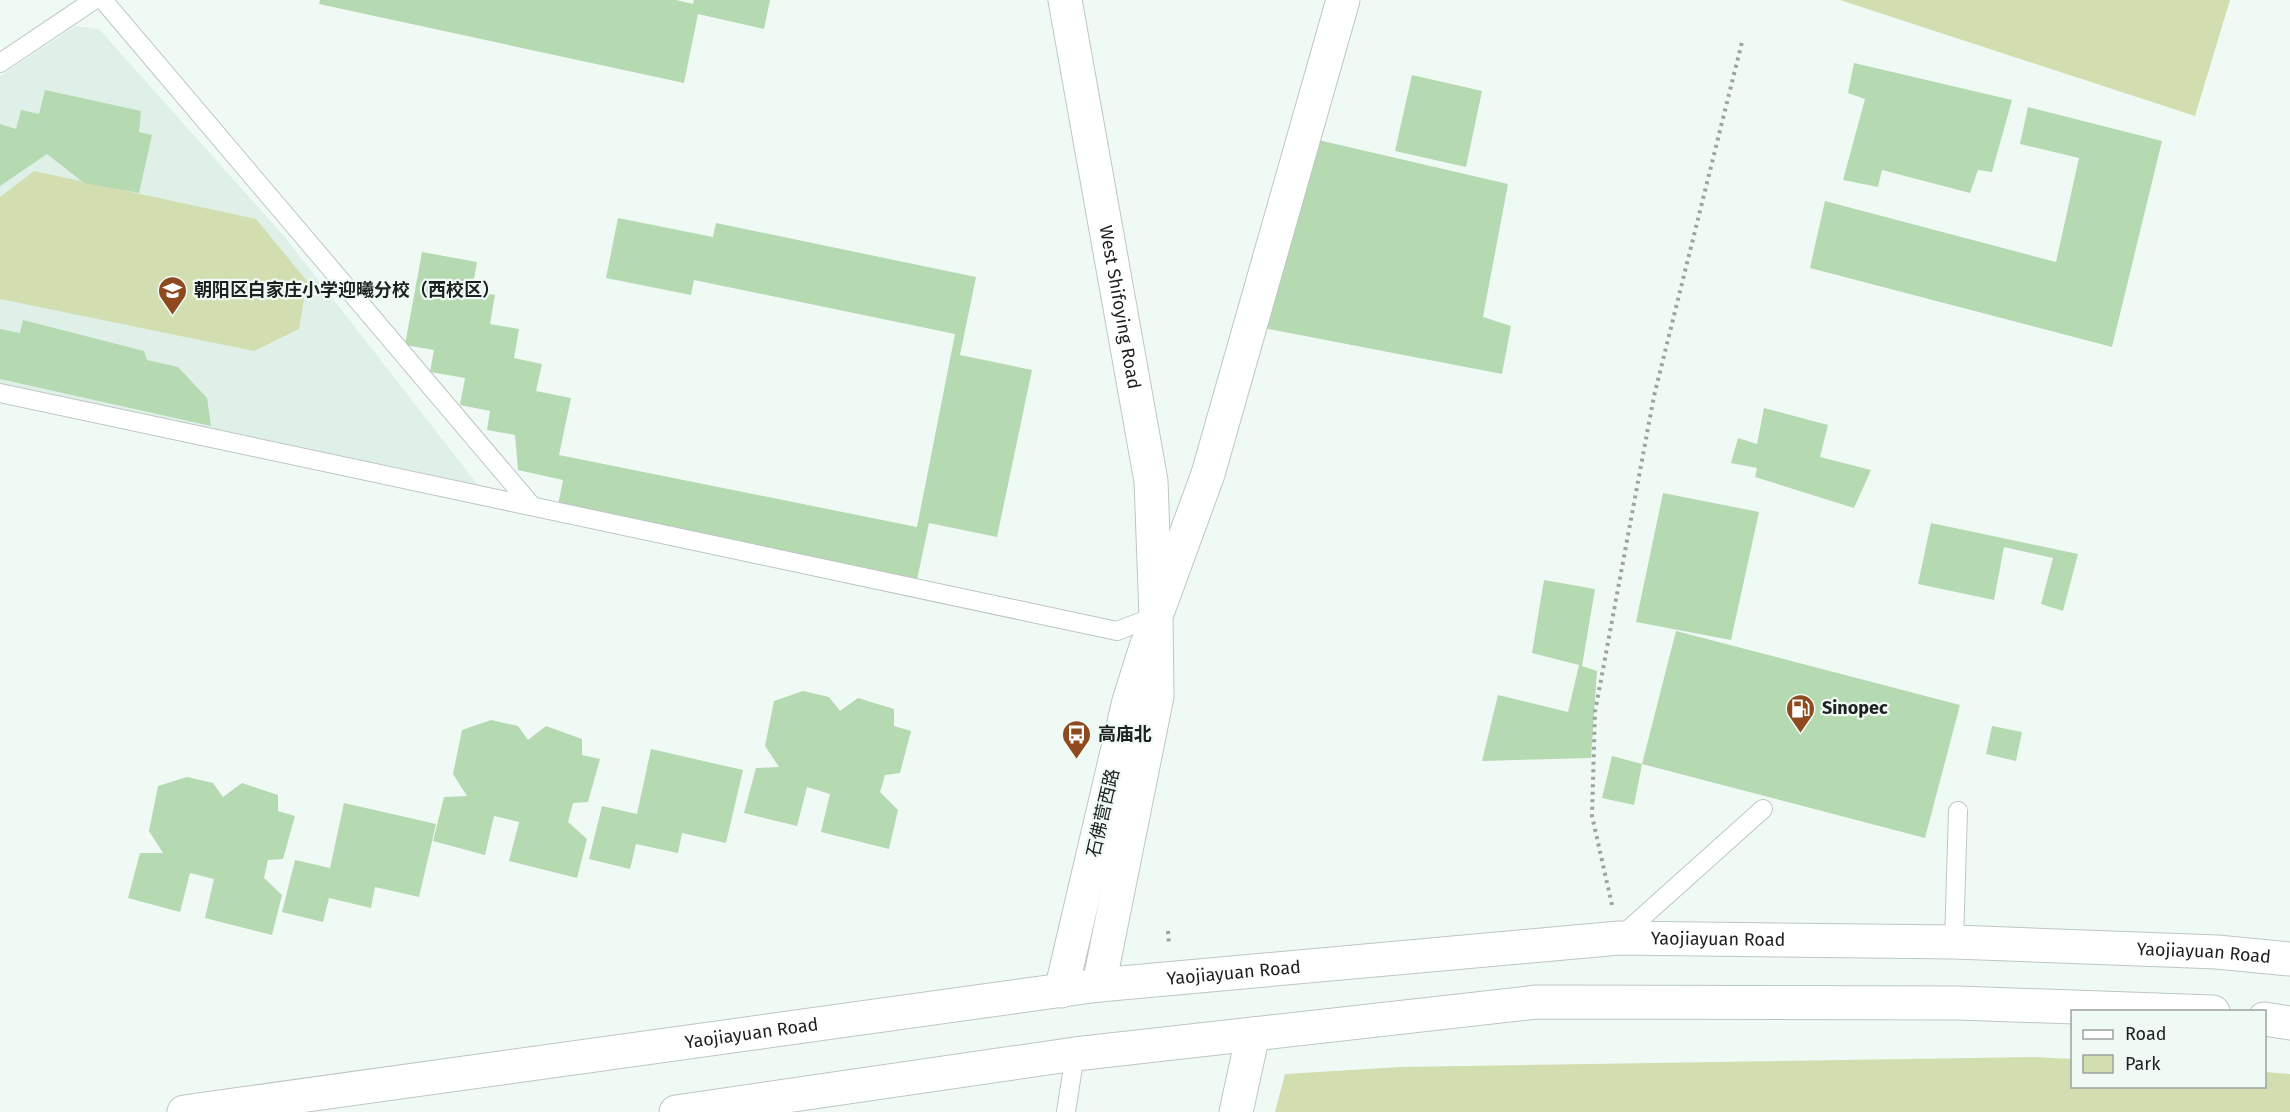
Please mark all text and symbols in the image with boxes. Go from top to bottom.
street label: West Shifoying Road [1094,223,1145,391]
school or university icon: 朝阳区白家庄小学迎曦分校（西校区） [157,274,189,316]
place label: 朝阳区白家庄小学迎曦分校（西校区） [194,279,500,301]
fuel station icon: Sinopec [1785,692,1817,734]
place label: Sinopec [1822,697,1888,719]
bus stop icon: 高庙北 [1061,718,1093,760]
place label: 高庙北 [1098,723,1152,745]
street label: 石佛营西路 [1082,767,1124,859]
street label: Yaojiayuan Road [1651,927,1785,951]
street label: Yaojiayuan Road [2136,938,2272,968]
street label: Yaojiayuan Road [1166,956,1302,990]
legend [2071,1010,2266,1088]
street label: Yaojiayuan Road [683,1013,820,1053]
text: Road [2125,1023,2167,1045]
text: Park [2125,1053,2161,1075]

